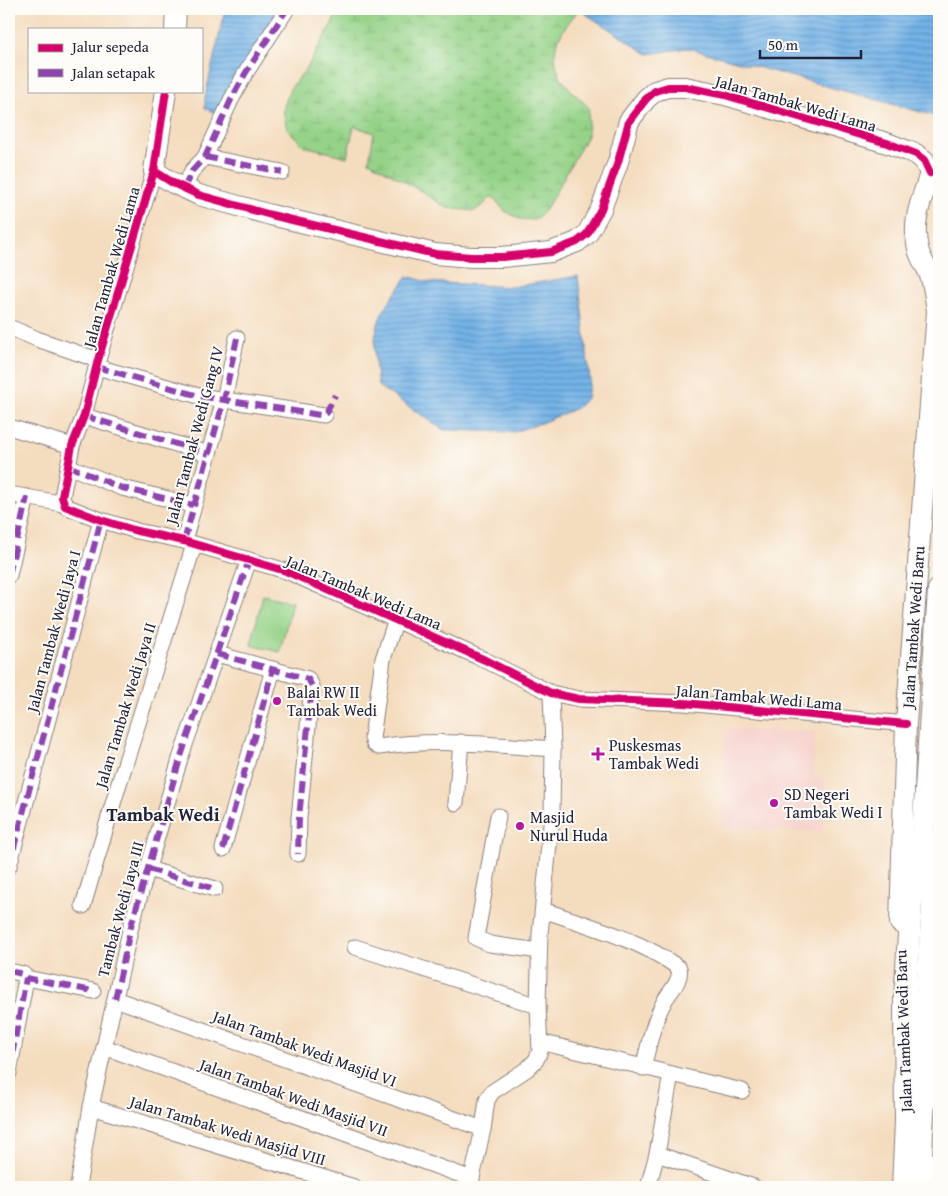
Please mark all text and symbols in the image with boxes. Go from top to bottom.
legend [28,28,202,92]
scale bar [760,28,862,60]
text: 50 m [768,34,799,55]
text: Jalur sepeda [70,36,149,57]
text: Jalan setapak [70,62,155,83]
street label: Jalan Tambak Wedi Lama [711,68,880,138]
street label: Jalan Tambak Wedi Lama [76,183,146,352]
street label: Jalan Tambak Wedi Gang IV [158,343,229,529]
street label: Jalan Tambak Wedi Baru [895,545,931,711]
street label: Jalan Tambak Wedi Jaya I [19,547,86,717]
street label: Jalan Tambak Wedi Lama [281,548,446,636]
street label: Jalan Tambak Wedi Jaya II [88,619,162,793]
street label: Jalan Tambak Wedi Lama [673,678,843,716]
place label: Balai RW II Tambak Wedi [287,680,377,722]
marker: Balai RW II Tambak Wedi [271,695,283,707]
place label: Puskesmas Tambak Wedi [609,733,699,775]
marker: Puskesmas Tambak Wedi [591,747,605,761]
place label: SD Negeri Tambak Wedi I [784,782,883,824]
marker: SD Negeri Tambak Wedi I [768,797,780,809]
district label: Tambak Wedi [106,800,220,828]
place label: Masjid Nurul Huda [530,805,608,847]
marker: Masjid Nurul Huda [514,820,526,832]
street label: Tambak Wedi Jaya III [90,838,150,980]
street label: Jalan Tambak Wedi Baru [888,949,918,1115]
street label: Jalan Tambak Wedi Masjid VI [208,1003,400,1092]
street label: Jalan Tambak Wedi Masjid VII [195,1051,392,1142]
street label: Jalan Tambak Wedi Masjid VIII [125,1088,329,1171]

